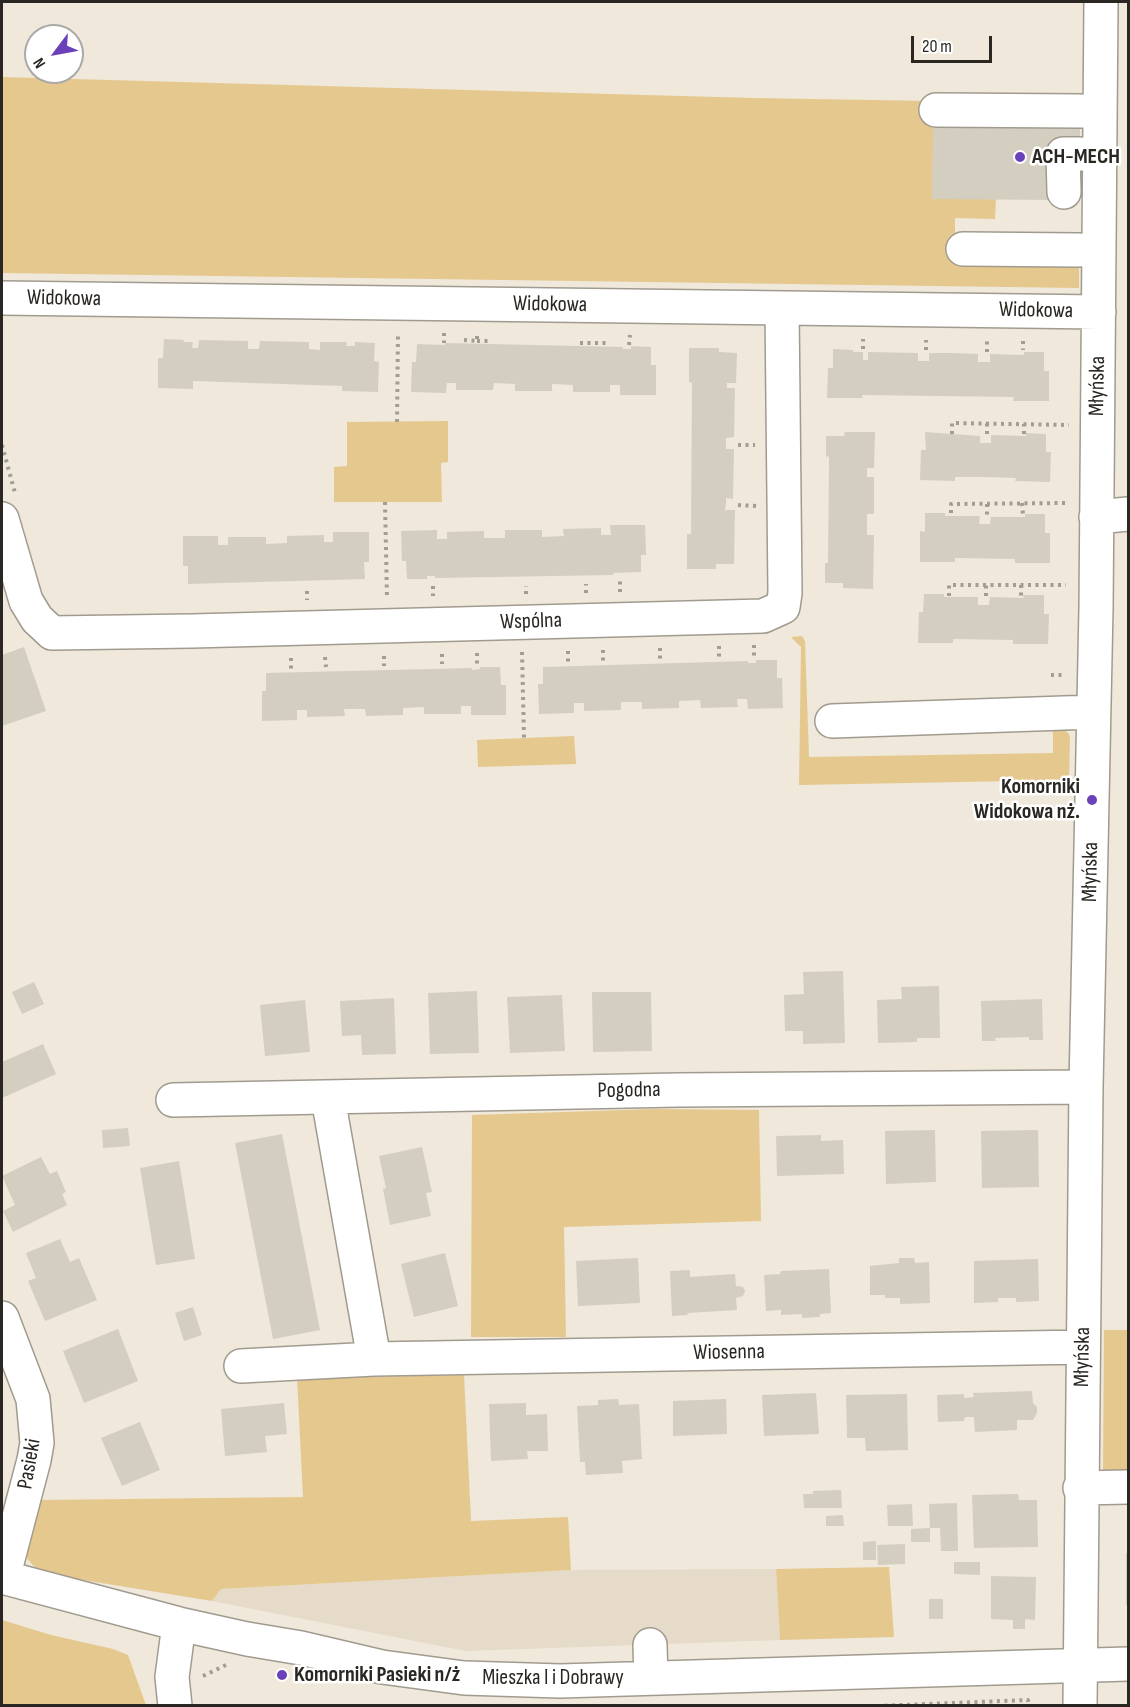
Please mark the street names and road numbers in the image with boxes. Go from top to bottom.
street label: Widokowa [27,285,101,313]
street label: Widokowa [513,291,587,319]
street label: Widokowa [999,297,1073,325]
street label: Młyńska [1084,356,1112,416]
street label: Wspólna [499,608,563,636]
street label: Młyńska [1077,842,1105,902]
street label: Pogodna [597,1077,661,1105]
street label: Młyńska [1069,1327,1097,1387]
street label: Wiosenna [693,1339,765,1367]
street label: Pasieki [13,1437,47,1491]
street label: Mieszka I i Dobrawy [482,1665,624,1691]

